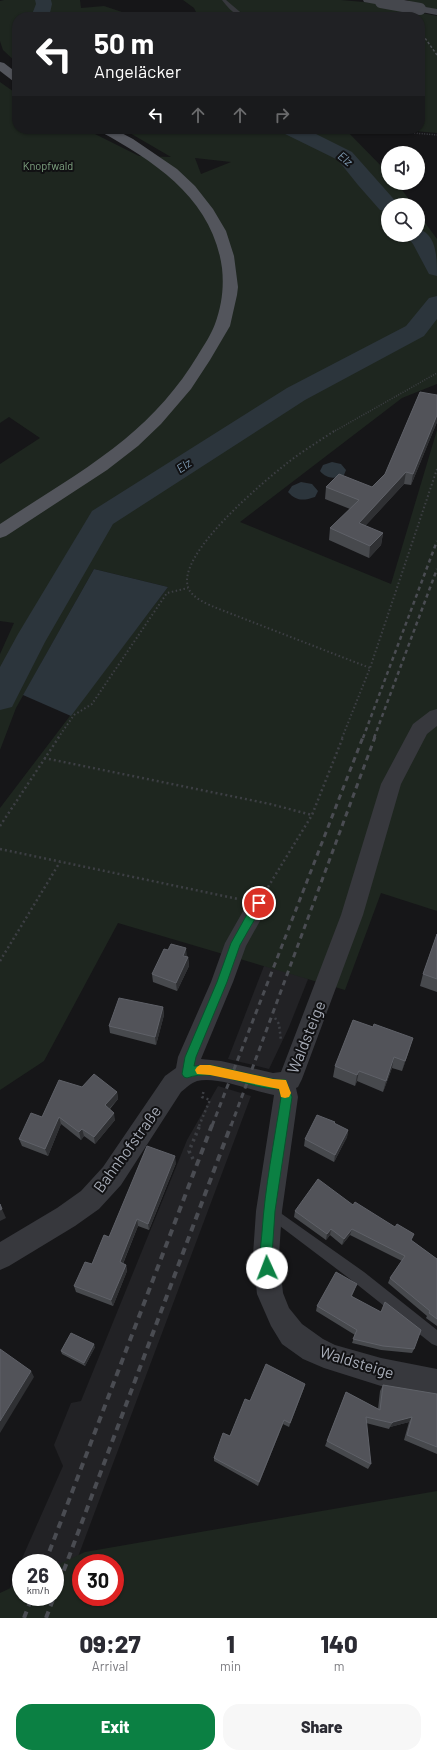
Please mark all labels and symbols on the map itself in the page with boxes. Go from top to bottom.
water label: Elz [335,148,356,169]
park label: Knopfwald [23,159,73,172]
water label: Elz [173,455,194,475]
pin [242,886,276,920]
street label: Waldsteige [282,998,329,1076]
street label: Bahnhofstraße [89,1102,165,1196]
position arrow [246,1247,288,1289]
street label: Waldsteige [318,1341,397,1382]
speed limit sign: 30 [72,1554,124,1606]

